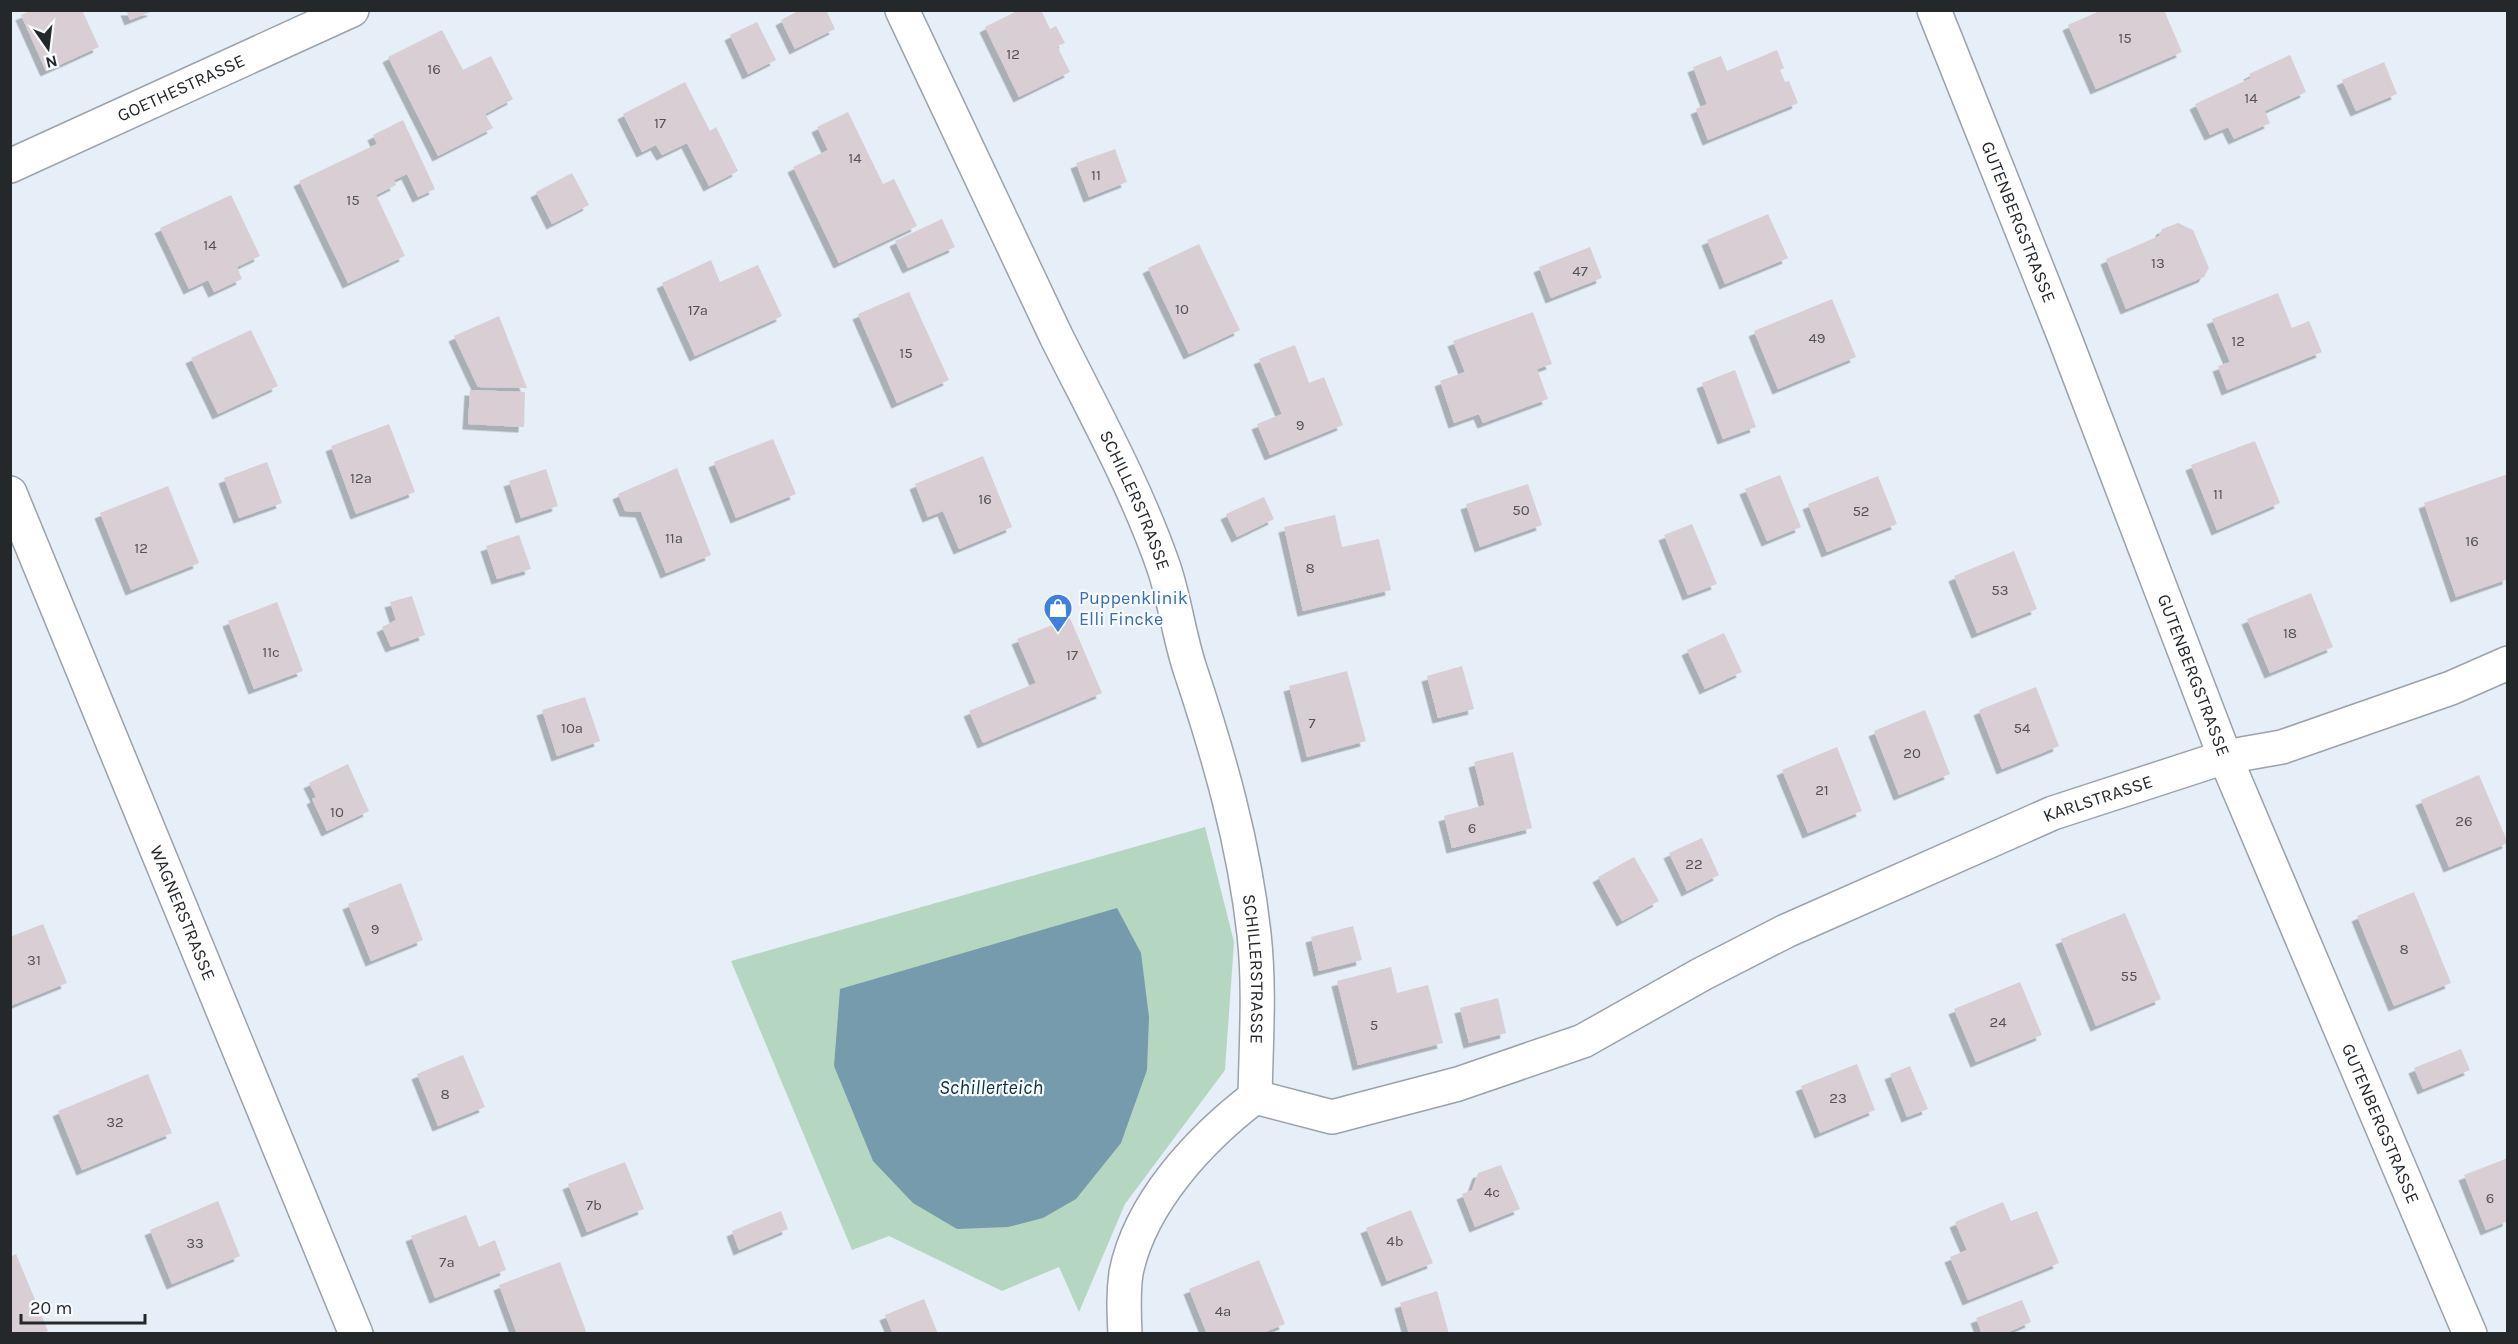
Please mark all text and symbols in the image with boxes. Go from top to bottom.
north arrow [18,18,78,78]
house number: 15 [2118,29,2132,47]
house number: 12 [1006,45,1020,63]
street label: GOETHESTRASSE [114,49,248,127]
text: N [44,51,59,73]
house number: 16 [427,60,441,78]
house number: 14 [2244,89,2258,107]
house number: 17 [654,114,666,132]
street label: GUTENBERGSTRASSE [1976,138,2061,306]
house number: 14 [848,149,862,167]
house number: 11 [1091,166,1101,184]
house number: 15 [346,191,360,209]
house number: 14 [203,236,217,254]
house number: 13 [2151,254,2165,272]
house number: 47 [1572,262,1588,280]
house number: 10 [1175,300,1189,318]
house number: 17a [688,301,708,319]
house number: 49 [1808,329,1826,347]
house number: 12 [2231,332,2245,350]
house number: 15 [899,344,913,362]
house number: 9 [1296,416,1304,434]
street label: SCHILLERSTRASSE [1095,427,1175,573]
house number: 12a [350,469,372,487]
house number: 11 [2213,485,2223,503]
house number: 16 [978,490,992,508]
house number: 50 [1512,501,1530,519]
house number: 52 [1852,502,1870,520]
house number: 11a [665,529,683,547]
house number: 16 [2465,532,2479,550]
house number: 12 [134,539,148,557]
house number: 8 [1305,559,1315,577]
house number: 53 [1991,581,2009,599]
place label: Puppenklinik Elli Fincke [1079,587,1188,630]
street label: GUTENBERGSTRASSE [2153,591,2235,759]
shop icon: Puppenklinik Elli Fincke [1042,592,1074,634]
house number: 18 [2283,624,2297,642]
house number: 11c [262,643,280,661]
house number: 17 [1066,646,1078,664]
house number: 7 [1308,714,1316,732]
house number: 10a [561,719,583,737]
house number: 54 [2014,719,2031,737]
house number: 20 [1903,744,1921,762]
street label: KARLSTRASSE [2040,770,2155,827]
house number: 21 [1815,781,1829,799]
house number: 10 [330,803,344,821]
house number: 26 [2455,812,2473,830]
house number: 6 [1468,819,1476,837]
street label: WAGNERSTRASSE [145,842,220,984]
house number: 22 [1685,855,1703,873]
street label: SCHILLERSTRASSE [1238,892,1268,1044]
house number: 9 [371,920,379,938]
house number: 8 [2399,940,2409,958]
house number: 31 [27,951,41,969]
house number: 55 [2121,967,2137,985]
house number: 24 [1989,1013,2007,1031]
house number: 5 [1370,1016,1378,1034]
street label: GUTENBERGSTRASSE [2337,1040,2424,1207]
water label: Schillerteich [939,1076,1043,1099]
house number: 8 [440,1085,450,1103]
house number: 23 [1829,1089,1847,1107]
house number: 32 [106,1113,124,1131]
house number: 4c [1484,1183,1500,1201]
house number: 6 [2486,1189,2494,1207]
house number: 7b [586,1196,602,1214]
house number: 4b [1386,1232,1404,1250]
house number: 33 [186,1234,204,1252]
house number: 7a [439,1253,455,1271]
scale bar [21,1287,146,1325]
text: 20 m [30,1297,72,1319]
house number: 4a [1215,1302,1231,1320]

